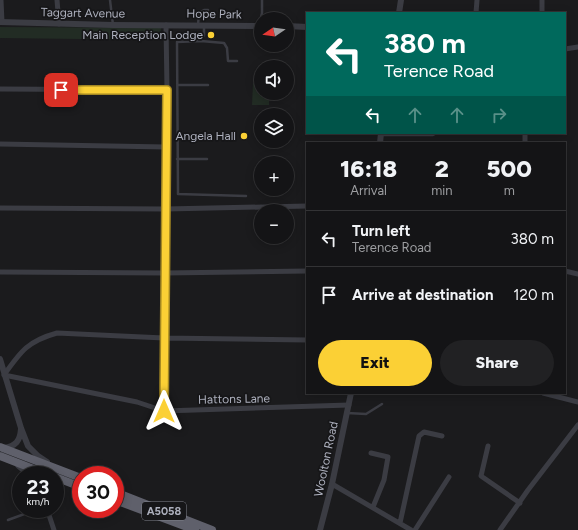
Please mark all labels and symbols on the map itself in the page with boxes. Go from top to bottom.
street label: Taggart Avenue [41,5,126,21]
street label: Hope Park [186,7,242,21]
north arrow [254,12,294,52]
place label: Main Reception Lodge [82,28,203,42]
marker: Main Reception Lodge [206,30,216,40]
pin [44,73,78,107]
place label: Angela Hall [175,129,236,143]
marker: Angela Hall [239,131,249,141]
position arrow [143,390,185,432]
street label: Hattons Lane [198,391,271,407]
street label: Woolton Road [311,420,341,498]
speed limit sign: 30 [72,466,124,518]
road number: A5058 [142,502,186,520]

